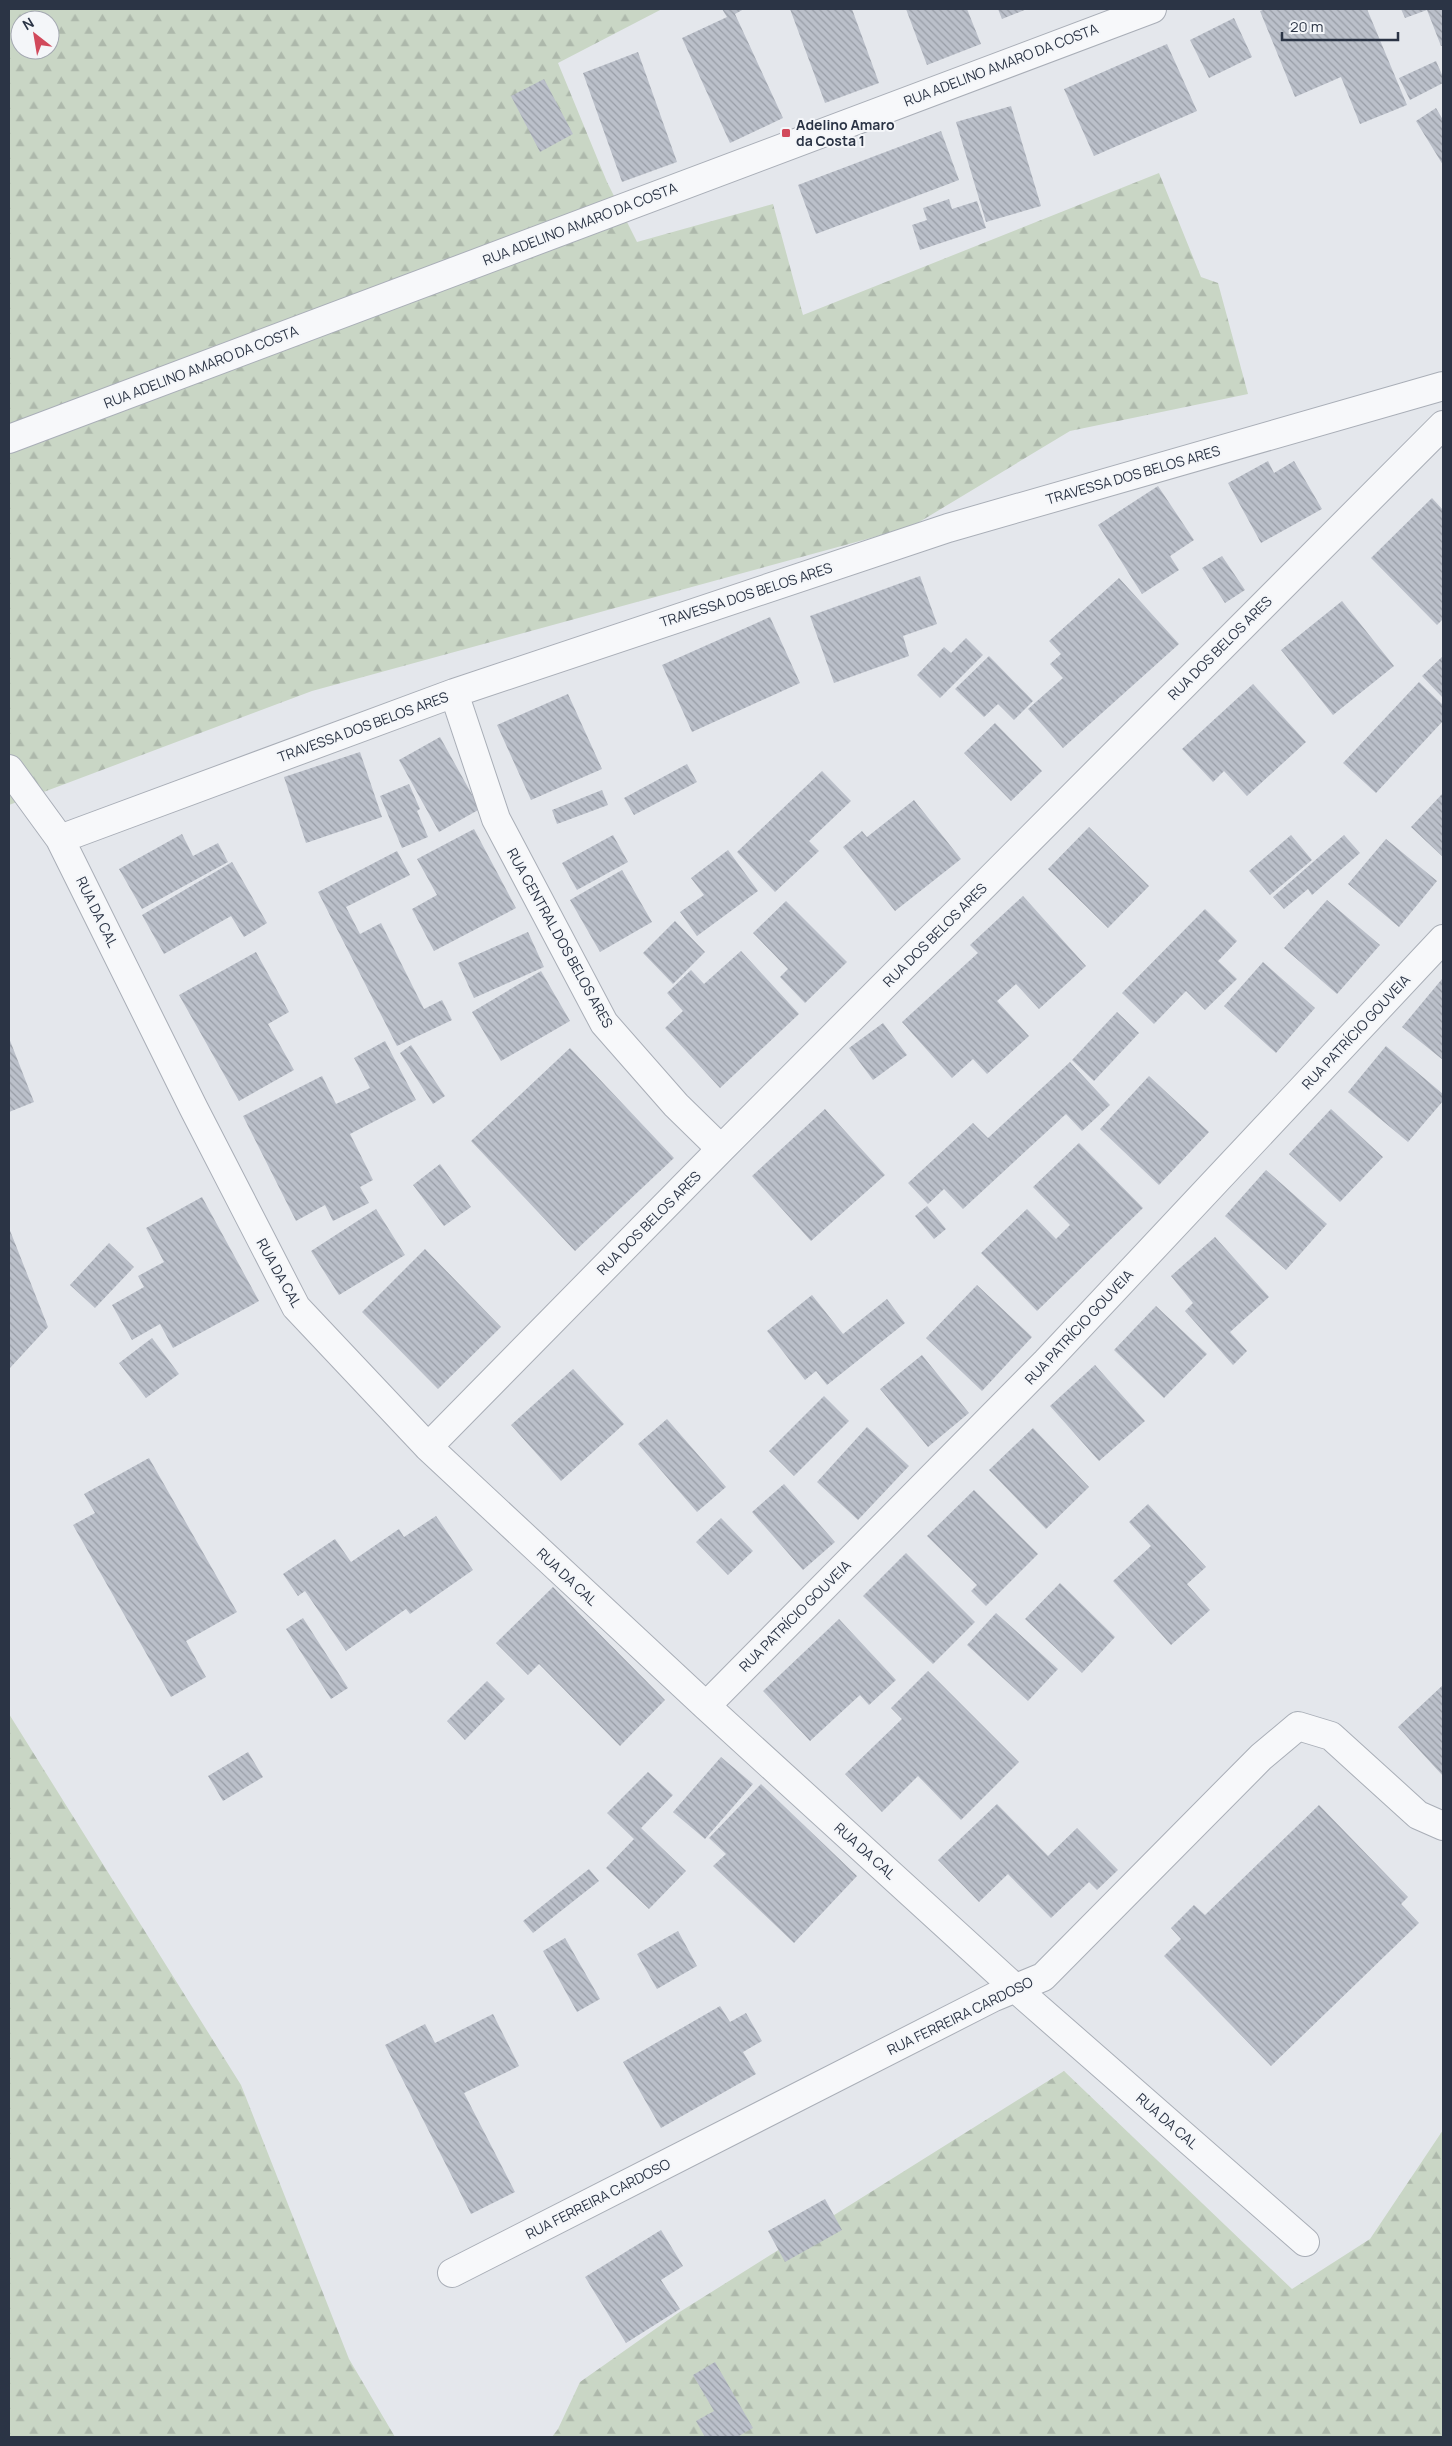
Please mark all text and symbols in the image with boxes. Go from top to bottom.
north arrow [10,10,60,60]
scale bar [1282,10,1398,42]
text: N [19,13,37,34]
text: 20 m [1290,16,1323,37]
street label: RUA ADELINO AMARO DA COSTA [901,19,1101,110]
place label: Adelino Amaro da Costa 1 [796,115,895,150]
marker: Adelino Amaro da Costa 1 [780,127,792,139]
street label: RUA ADELINO AMARO DA COSTA [480,178,680,269]
street label: RUA ADELINO AMARO DA COSTA [101,321,301,412]
street label: TRAVESSA DOS BELOS ARES [1044,440,1222,508]
street label: TRAVESSA DOS BELOS ARES [657,558,835,631]
street label: RUA DOS BELOS ARES [1164,591,1276,704]
street label: TRAVESSA DOS BELOS ARES [275,687,451,766]
street label: RUA CENTRAL DOS BELOS ARES [503,845,618,1031]
street label: RUA DA CAL [72,873,123,950]
street label: RUA DOS BELOS ARES [879,878,991,991]
street label: RUA PATRÍCIO GOUVEIA [1297,970,1414,1093]
street label: RUA DOS BELOS ARES [593,1166,705,1279]
street label: RUA DA CAL [253,1235,306,1311]
street label: RUA PATRÍCIO GOUVEIA [1020,1265,1137,1388]
street label: RUA DA CAL [533,1544,602,1610]
street label: RUA PATRÍCIO GOUVEIA [735,1556,855,1676]
street label: RUA DA CAL [831,1818,900,1883]
street label: RUA FERREIRA CARDOSO [884,1972,1036,2059]
street label: RUA DA CAL [1132,2088,1202,2153]
street label: RUA FERREIRA CARDOSO [522,2154,673,2243]

